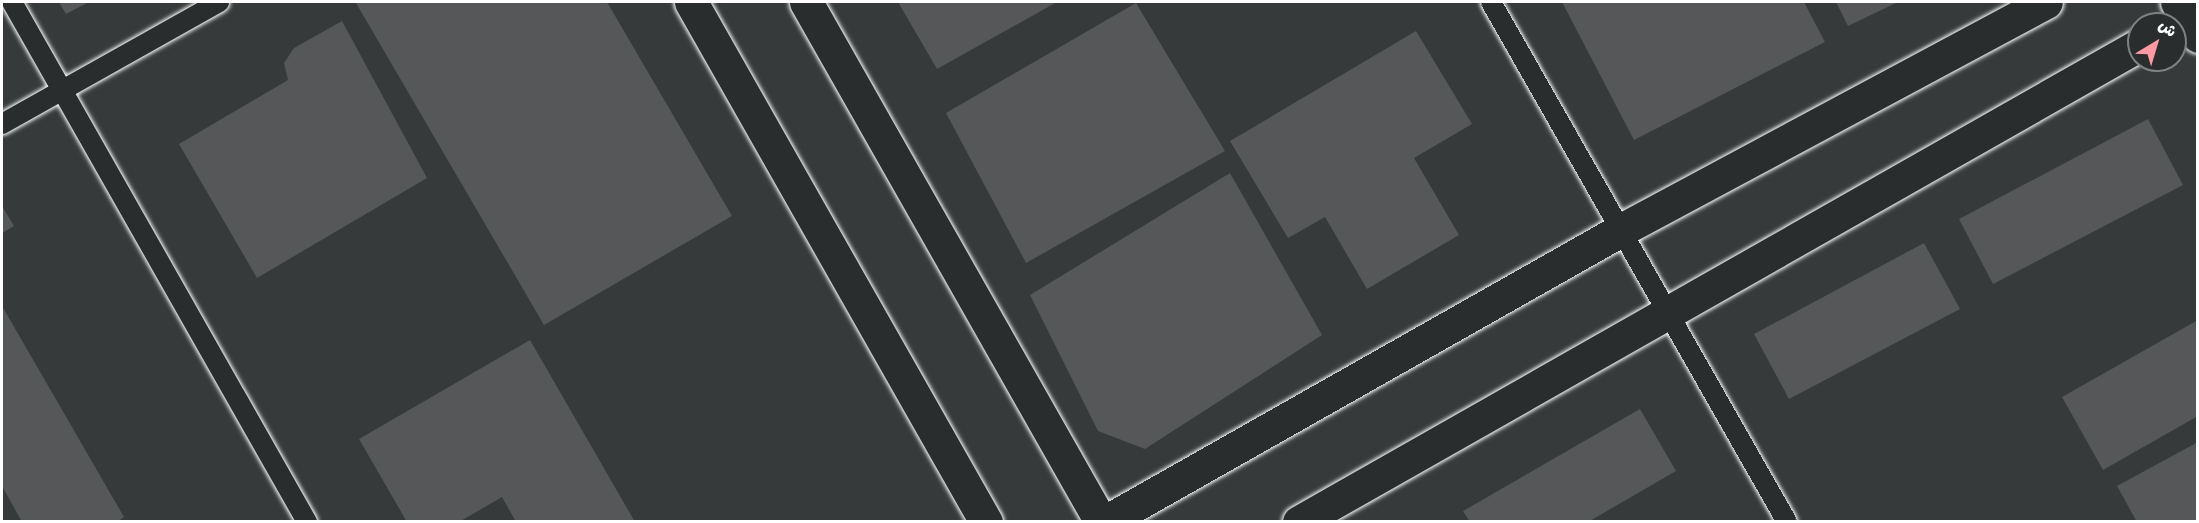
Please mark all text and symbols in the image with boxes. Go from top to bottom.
north arrow [2127,12,2187,72]
text: ش [2154,15,2181,43]

